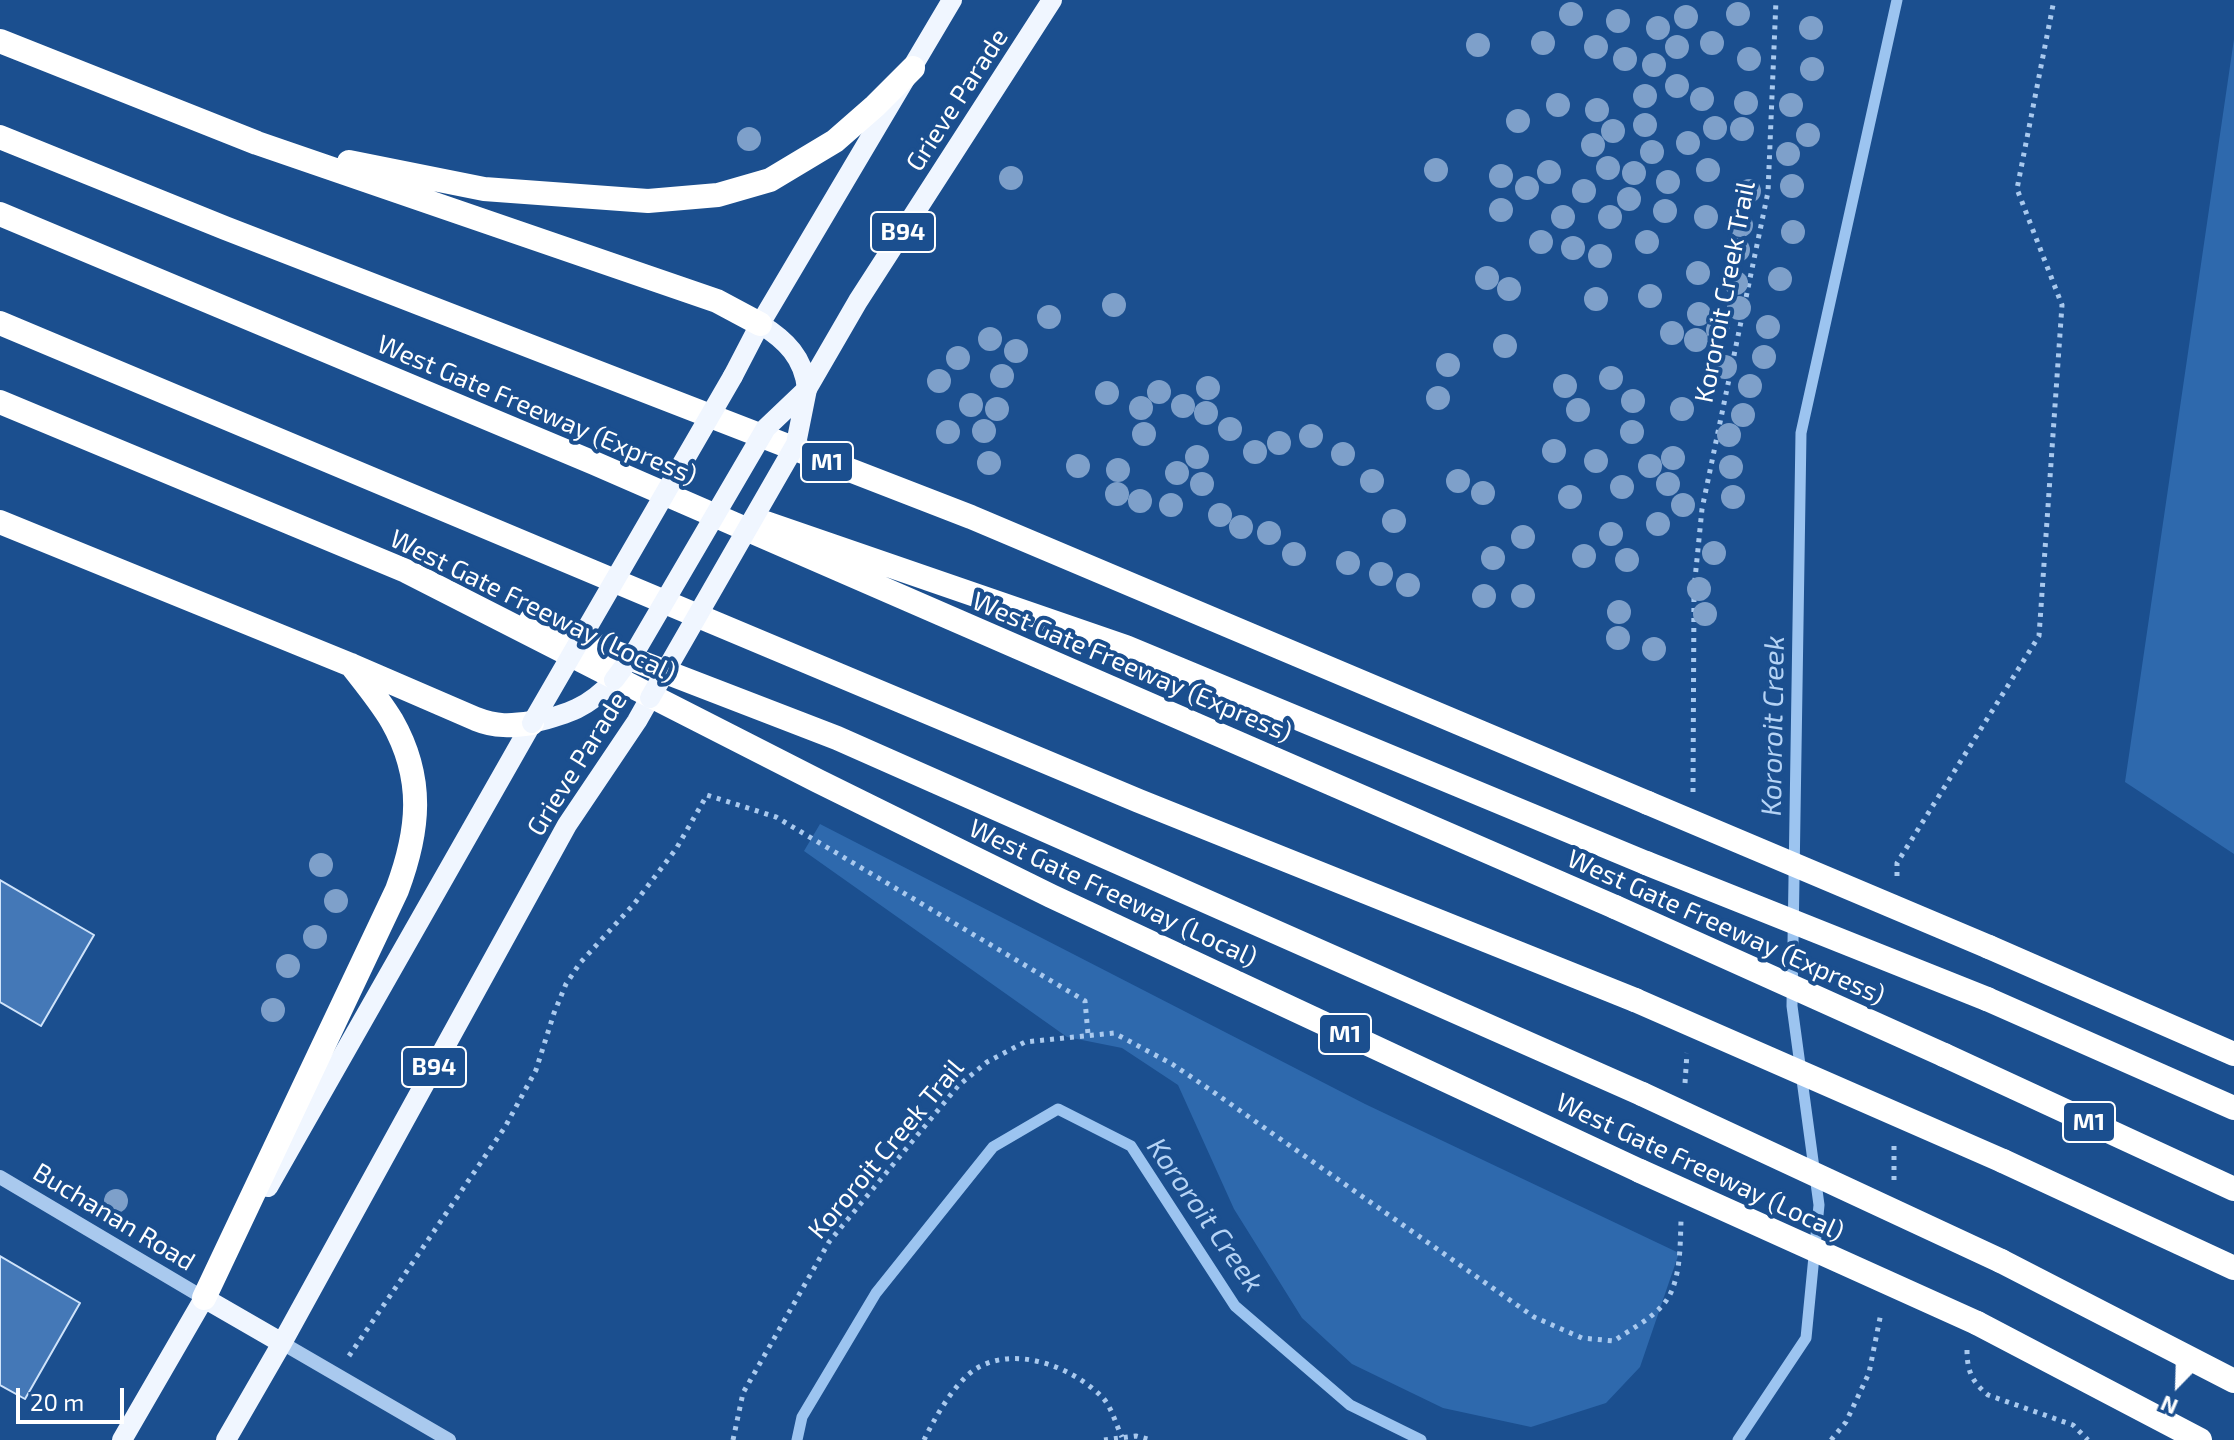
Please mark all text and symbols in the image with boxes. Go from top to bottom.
street label: Grieve Parade [899,23,1015,177]
street label: Kororoit Creek Trail [1688,179,1762,405]
road number: B94 [871,212,935,252]
street label: West Gate Freeway (Express) [372,328,702,492]
road number: M1 [801,442,853,482]
street label: West Gate Freeway (Local) [385,523,681,689]
street label: West Gate Freeway (Express) [967,585,1297,749]
water label: Kororoit Creek [1755,636,1791,816]
street label: Grieve Parade [520,686,634,842]
street label: West Gate Freeway (Local) [964,812,1262,974]
street label: West Gate Freeway (Express) [1562,843,1890,1011]
road number: M1 [1319,1014,1371,1054]
road number: B94 [402,1047,466,1087]
street label: Kororoit Creek Trail [802,1053,970,1245]
street label: West Gate Freeway (Local) [1551,1086,1849,1248]
road number: M1 [2063,1102,2115,1142]
water label: Kororoit Creek [1140,1132,1270,1298]
street label: Buchanan Road [27,1156,201,1278]
north arrow [2138,1344,2218,1424]
scale bar [20,1372,128,1422]
text: 20 m [30,1387,84,1416]
text: N [2156,1391,2181,1421]

